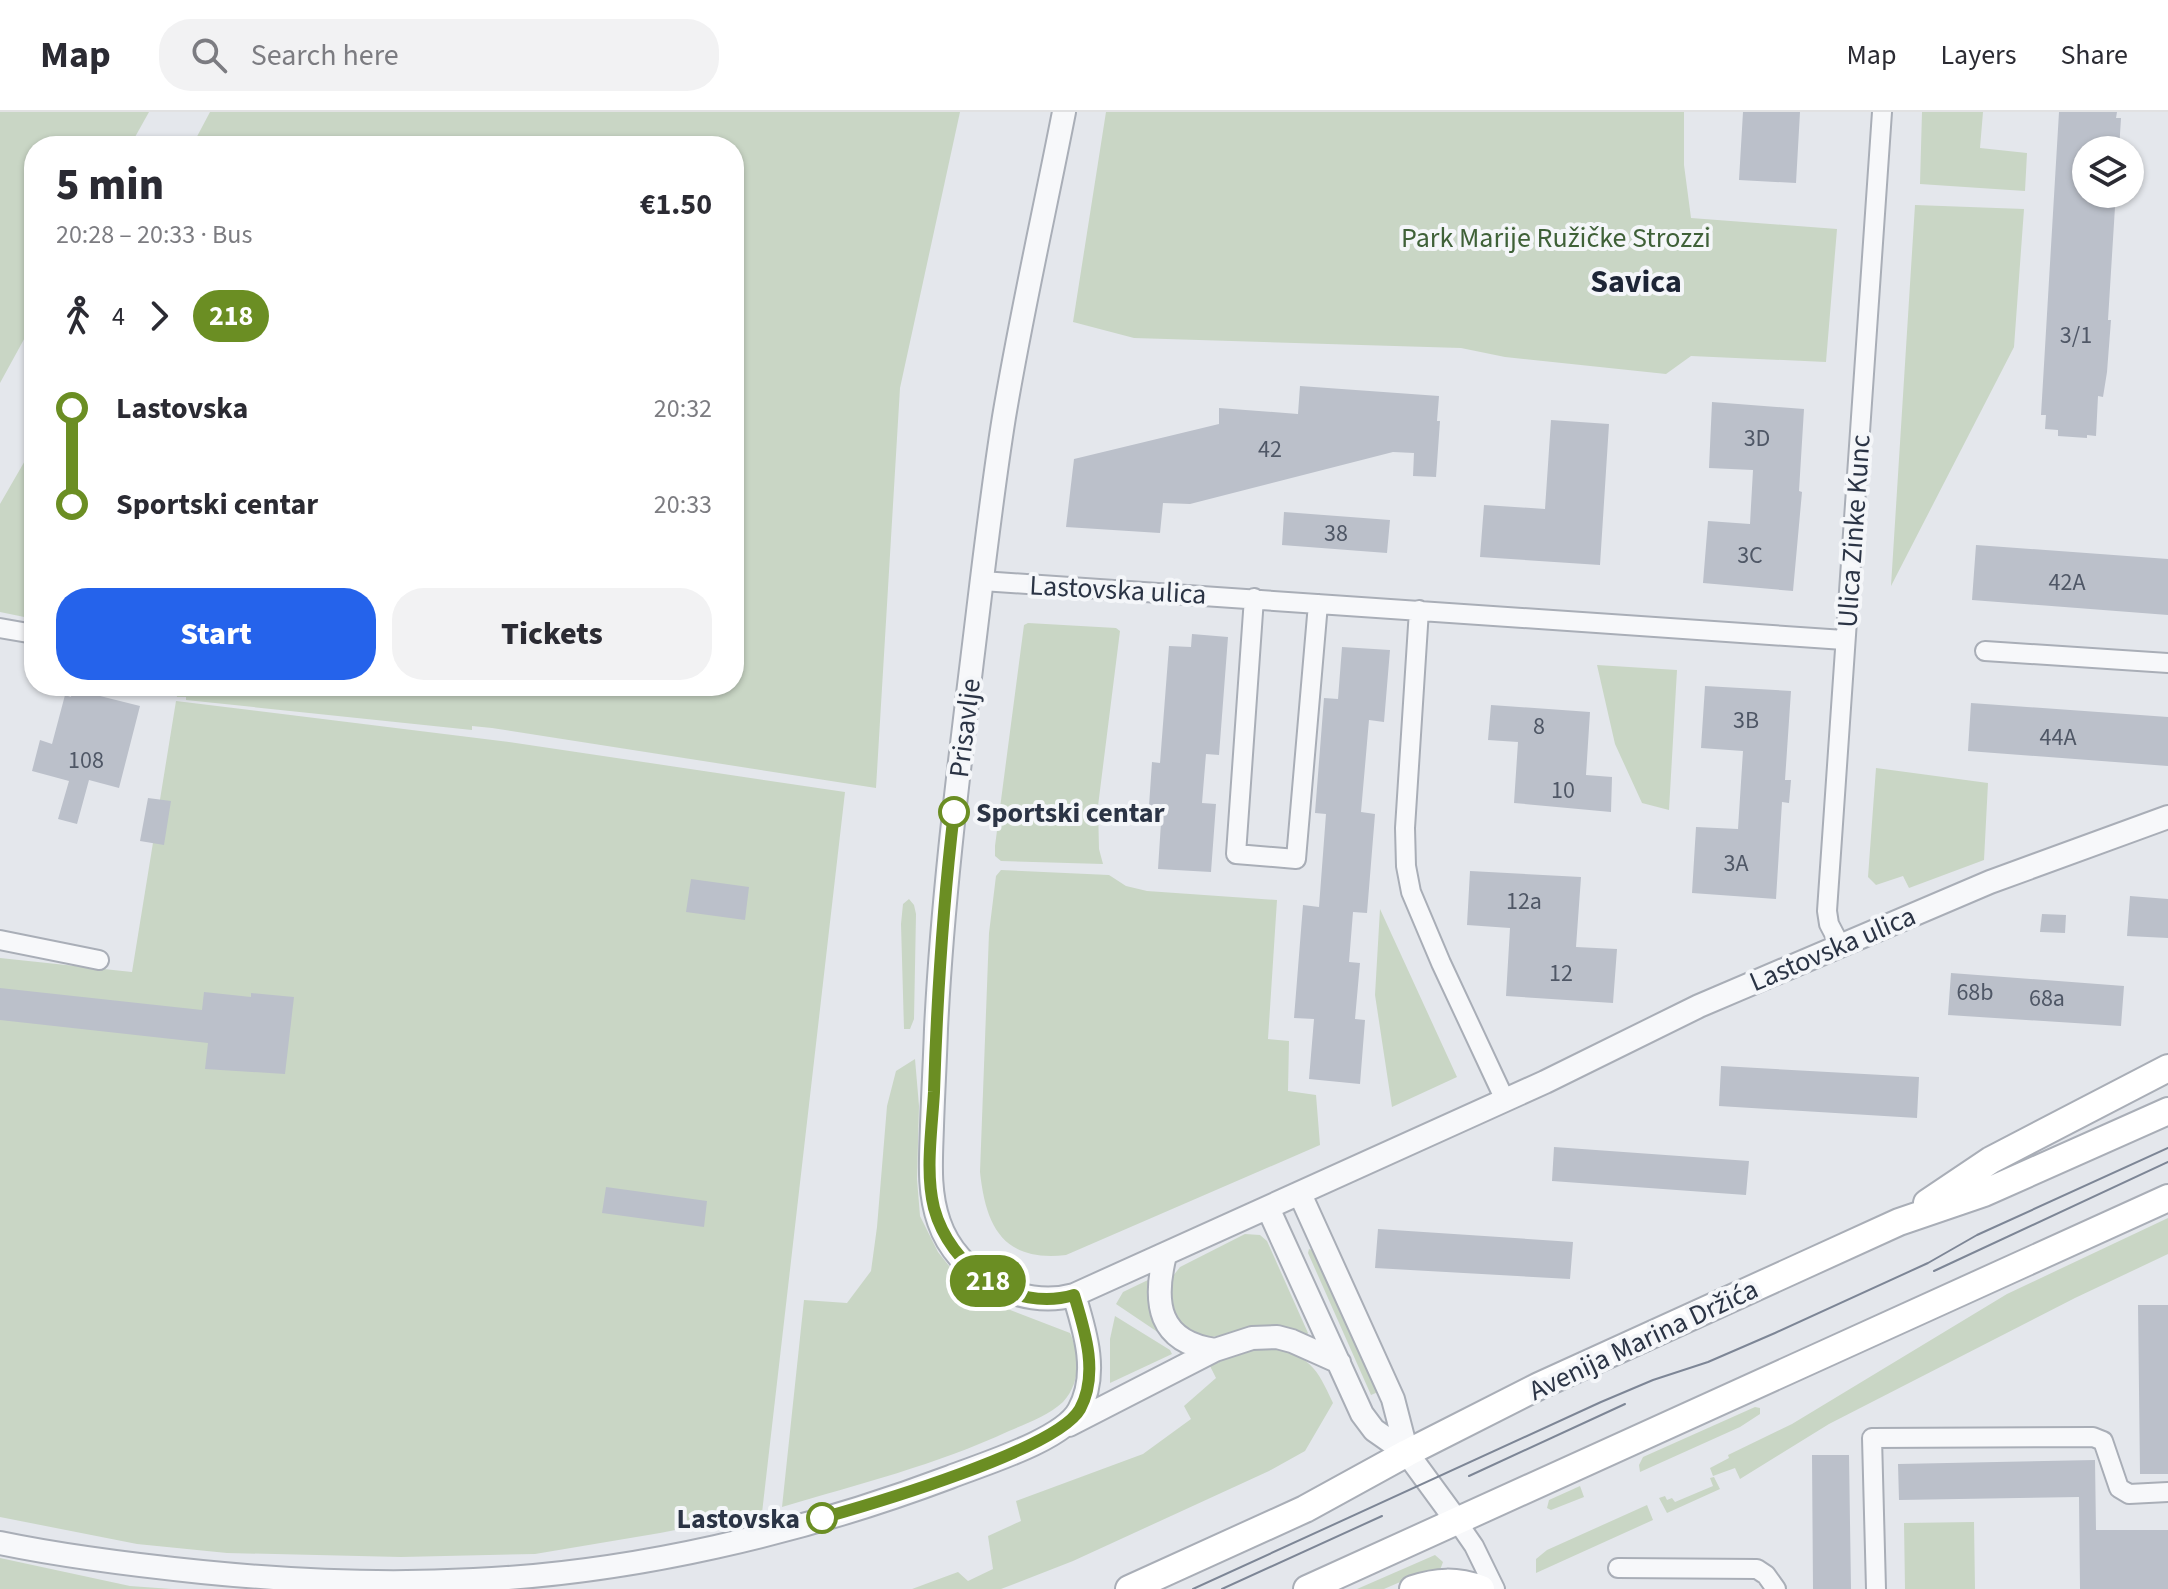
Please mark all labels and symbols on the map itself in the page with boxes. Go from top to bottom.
park label: Park Marije Ružičke Strozzi [1401,218,1711,258]
district label: Savica [1590,259,1682,305]
house number: 3/1 [2060,318,2092,353]
house number: 3D [1744,421,1770,456]
house number: 42 [1258,432,1282,467]
street label: Ulica Zinke Kunc [1827,433,1881,629]
house number: 38 [1324,516,1348,551]
house number: 3C [1737,538,1763,573]
street label: Lastovska ulica [1029,565,1207,615]
house number: 42A [2049,565,2085,600]
street label: Prisavlje [939,676,991,780]
house number: 3B [1733,703,1759,738]
house number: 8 [1533,709,1545,744]
house number: 44A [2040,720,2076,755]
house number: 108 [68,743,104,778]
house number: 10 [1551,773,1575,808]
place label: Sportski centar [976,793,1166,833]
marker: Sportski centar [939,797,969,827]
house number: 3A [1724,846,1748,881]
house number: 12a [1506,884,1542,919]
street label: Lastovska ulica [1743,896,1922,1002]
house number: 12 [1549,956,1573,991]
house number: 68b [1956,975,1994,1010]
house number: 68a [2029,981,2065,1016]
line badge: 218 [942,1255,1034,1307]
street label: Avenija Marina Držića [1522,1269,1765,1411]
place label: Lastovska [677,1499,800,1539]
marker: Lastovska [807,1503,837,1533]

